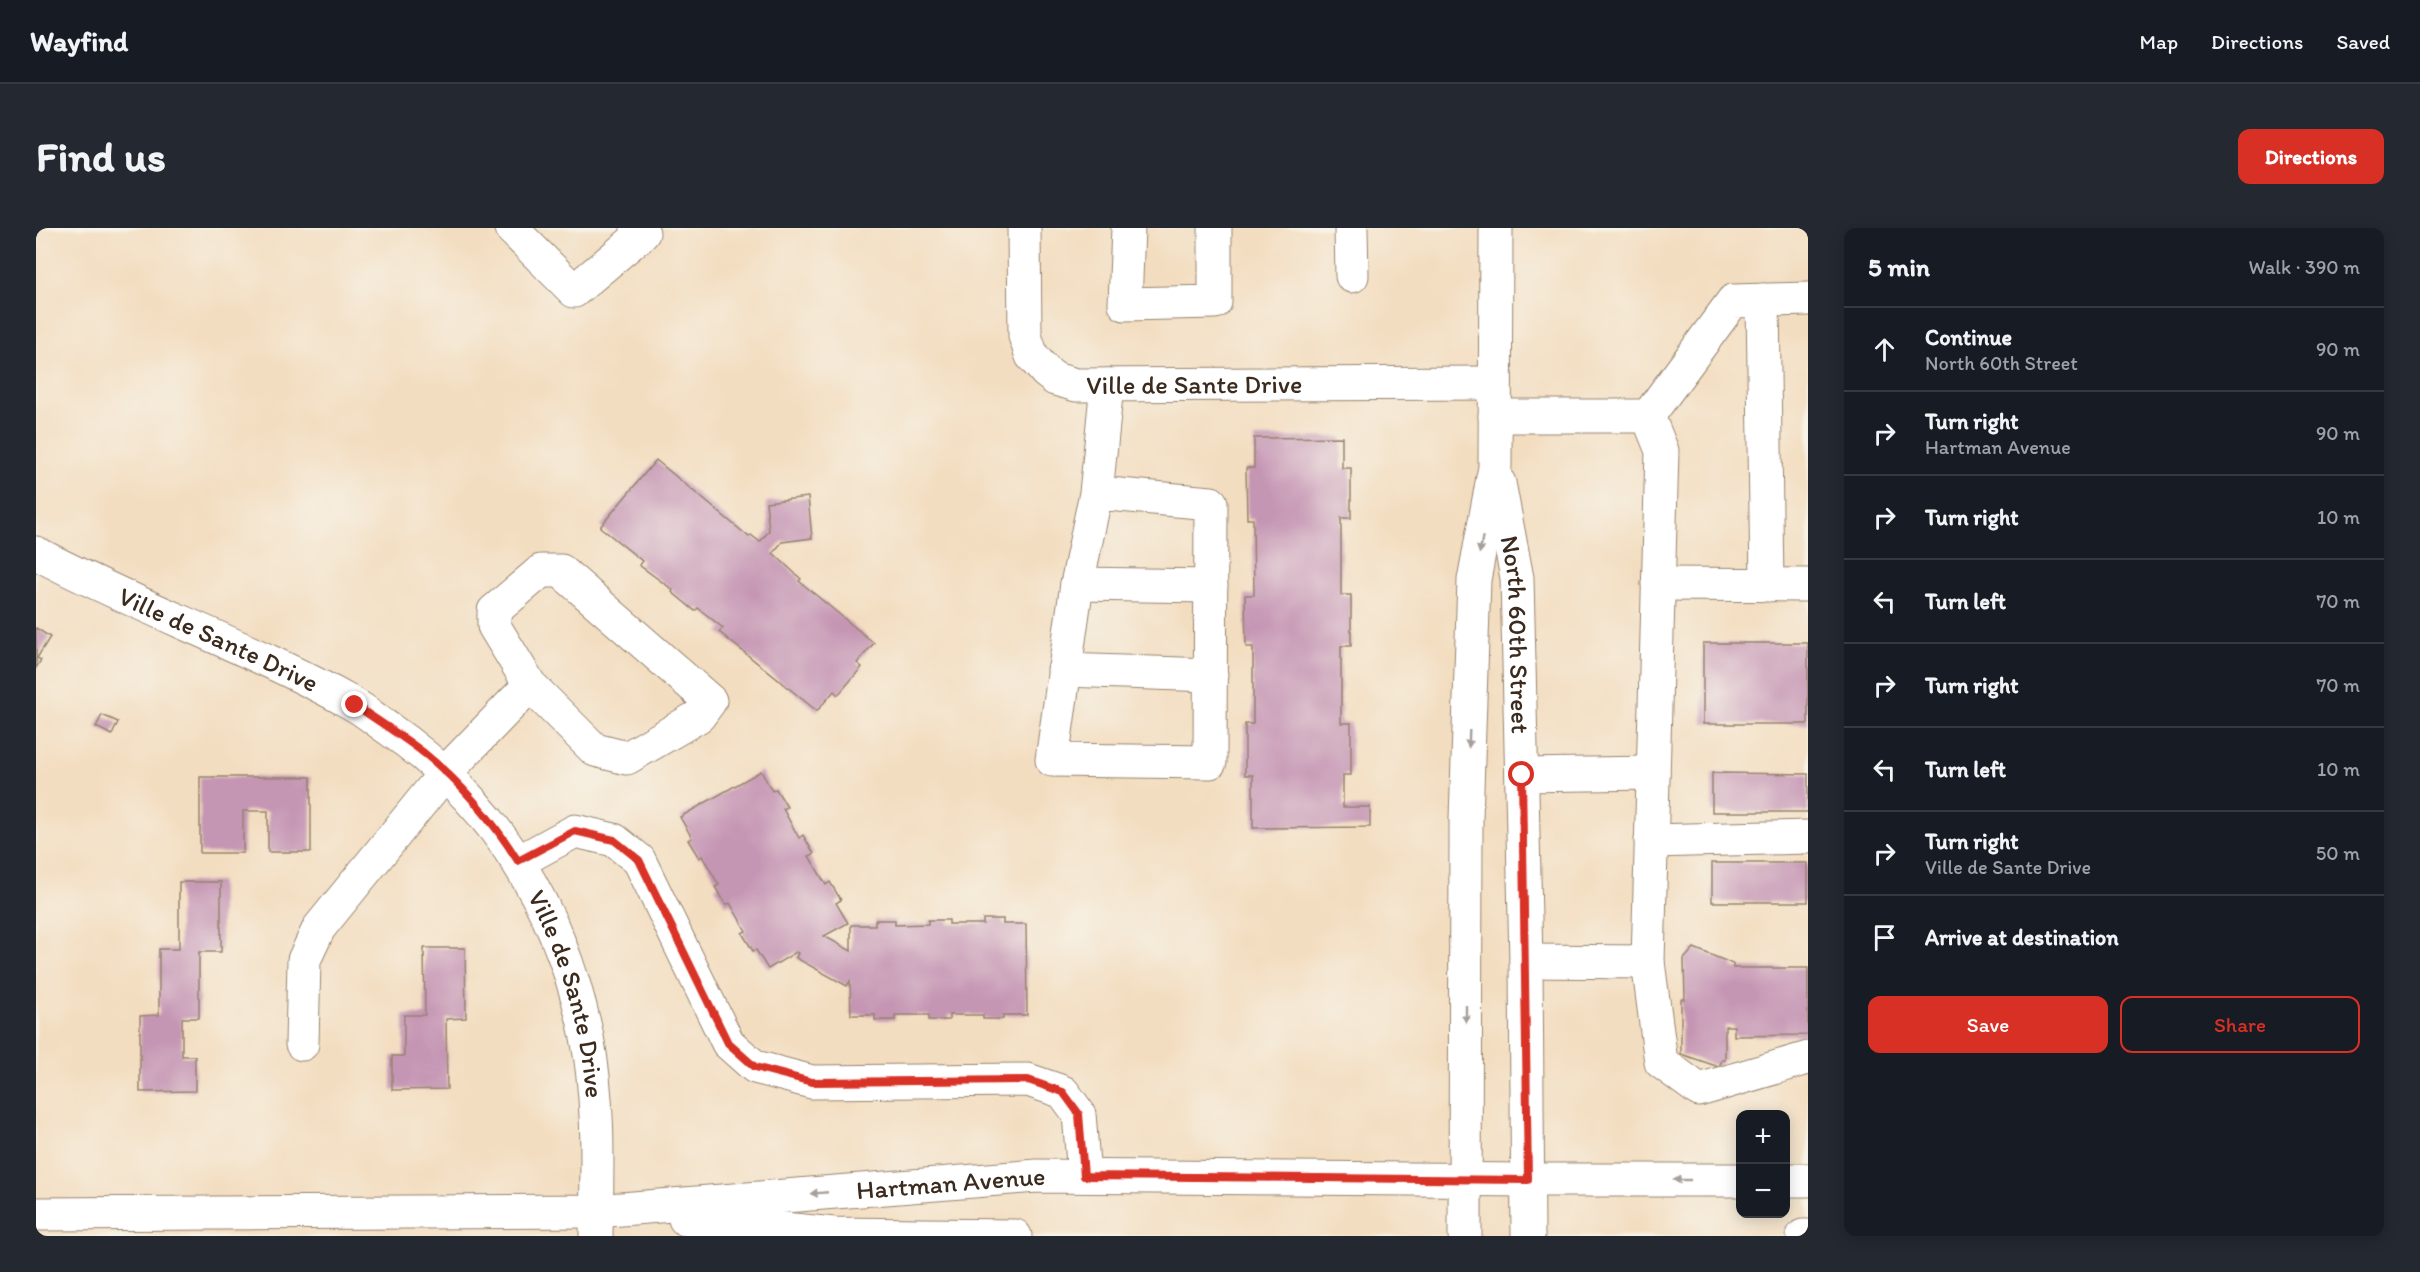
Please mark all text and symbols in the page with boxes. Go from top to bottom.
text: Wayfind [30,24,128,58]
text: Map [2140,29,2178,54]
text: Directions [2211,29,2303,54]
text: Saved [2336,29,2390,54]
button: Directions [2238,129,2384,184]
text: Find us [36,131,166,182]
text: 5 min [1868,251,1930,283]
text: Walk · 390 m [2249,255,2360,279]
text: Continue [1925,324,2012,351]
icon: ahead [1868,333,1901,366]
text: 90 m [2316,337,2360,361]
text: North 60th Street [1925,351,2078,375]
street label: Ville de Sante Drive [1086,368,1302,401]
text: Turn right [1925,408,2019,435]
icon: right [1868,417,1901,450]
text: 90 m [2316,421,2360,445]
text: Hartman Avenue [1925,435,2071,459]
icon: right [1868,501,1901,534]
text: Turn right [1925,504,2019,531]
text: 10 m [2317,505,2360,529]
street label: North 60th Street [1493,533,1537,734]
one-way arrow [1476,536,1485,555]
street label: Ville de Sante Drive [114,580,324,699]
icon: left [1868,585,1901,618]
text: Turn left [1925,588,2006,615]
text: 70 m [2316,589,2360,613]
icon: right [1868,669,1901,702]
text: Turn right [1925,672,2019,699]
text: 70 m [2316,673,2360,697]
route end [341,691,367,717]
one-way arrow [1464,730,1474,749]
icon: left [1868,753,1901,786]
text: Turn left [1925,756,2006,783]
text: 10 m [2317,757,2360,781]
route start [1508,761,1534,787]
text: Turn right [1925,828,2019,855]
icon: right [1868,837,1901,870]
text: 50 m [2316,841,2360,865]
text: Ville de Sante Drive [1925,855,2091,879]
street label: Ville de Sante Drive [521,884,611,1099]
icon: arrive [1868,921,1901,954]
text: Arrive at destination [1925,924,2119,951]
button: Save [1868,996,2108,1053]
button: Share [2120,996,2360,1053]
one-way arrow [1461,1004,1471,1023]
map controls [1736,1110,1790,1218]
button: + [1736,1110,1790,1164]
street label: Hartman Avenue [855,1160,1046,1206]
button: − [1736,1164,1790,1218]
one-way arrow [1672,1175,1691,1185]
one-way arrow [810,1188,829,1198]

